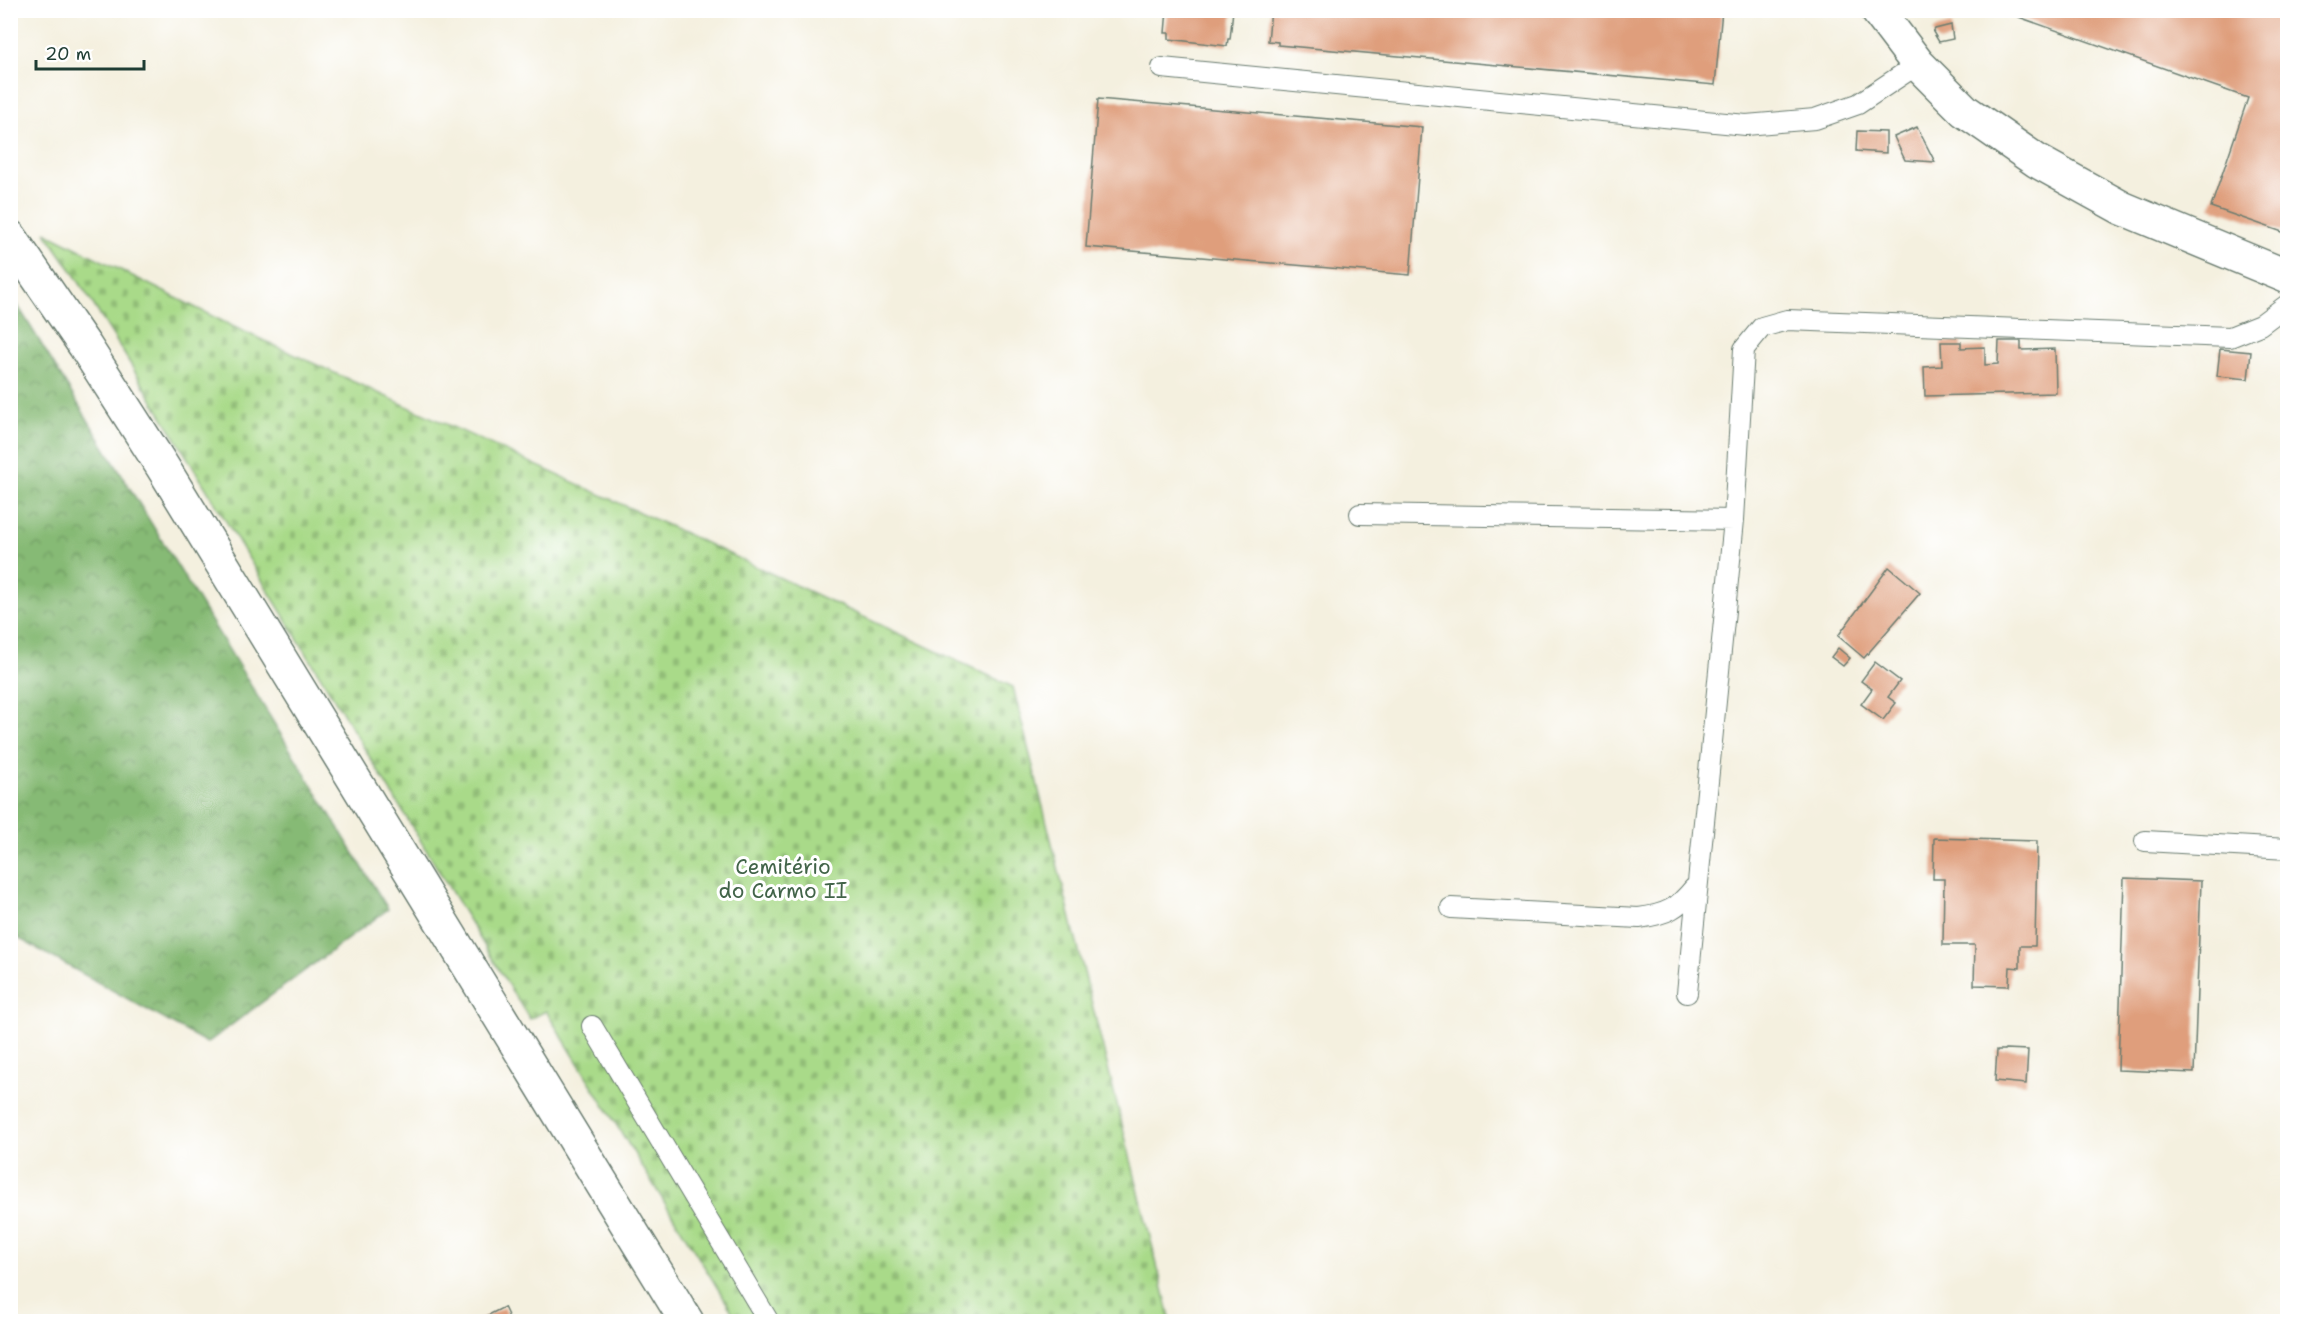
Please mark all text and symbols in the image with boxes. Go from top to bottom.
scale bar [36,33,144,71]
text: 20 m [45,42,91,66]
park label: Cemitério do Carmo II [719,853,847,905]

